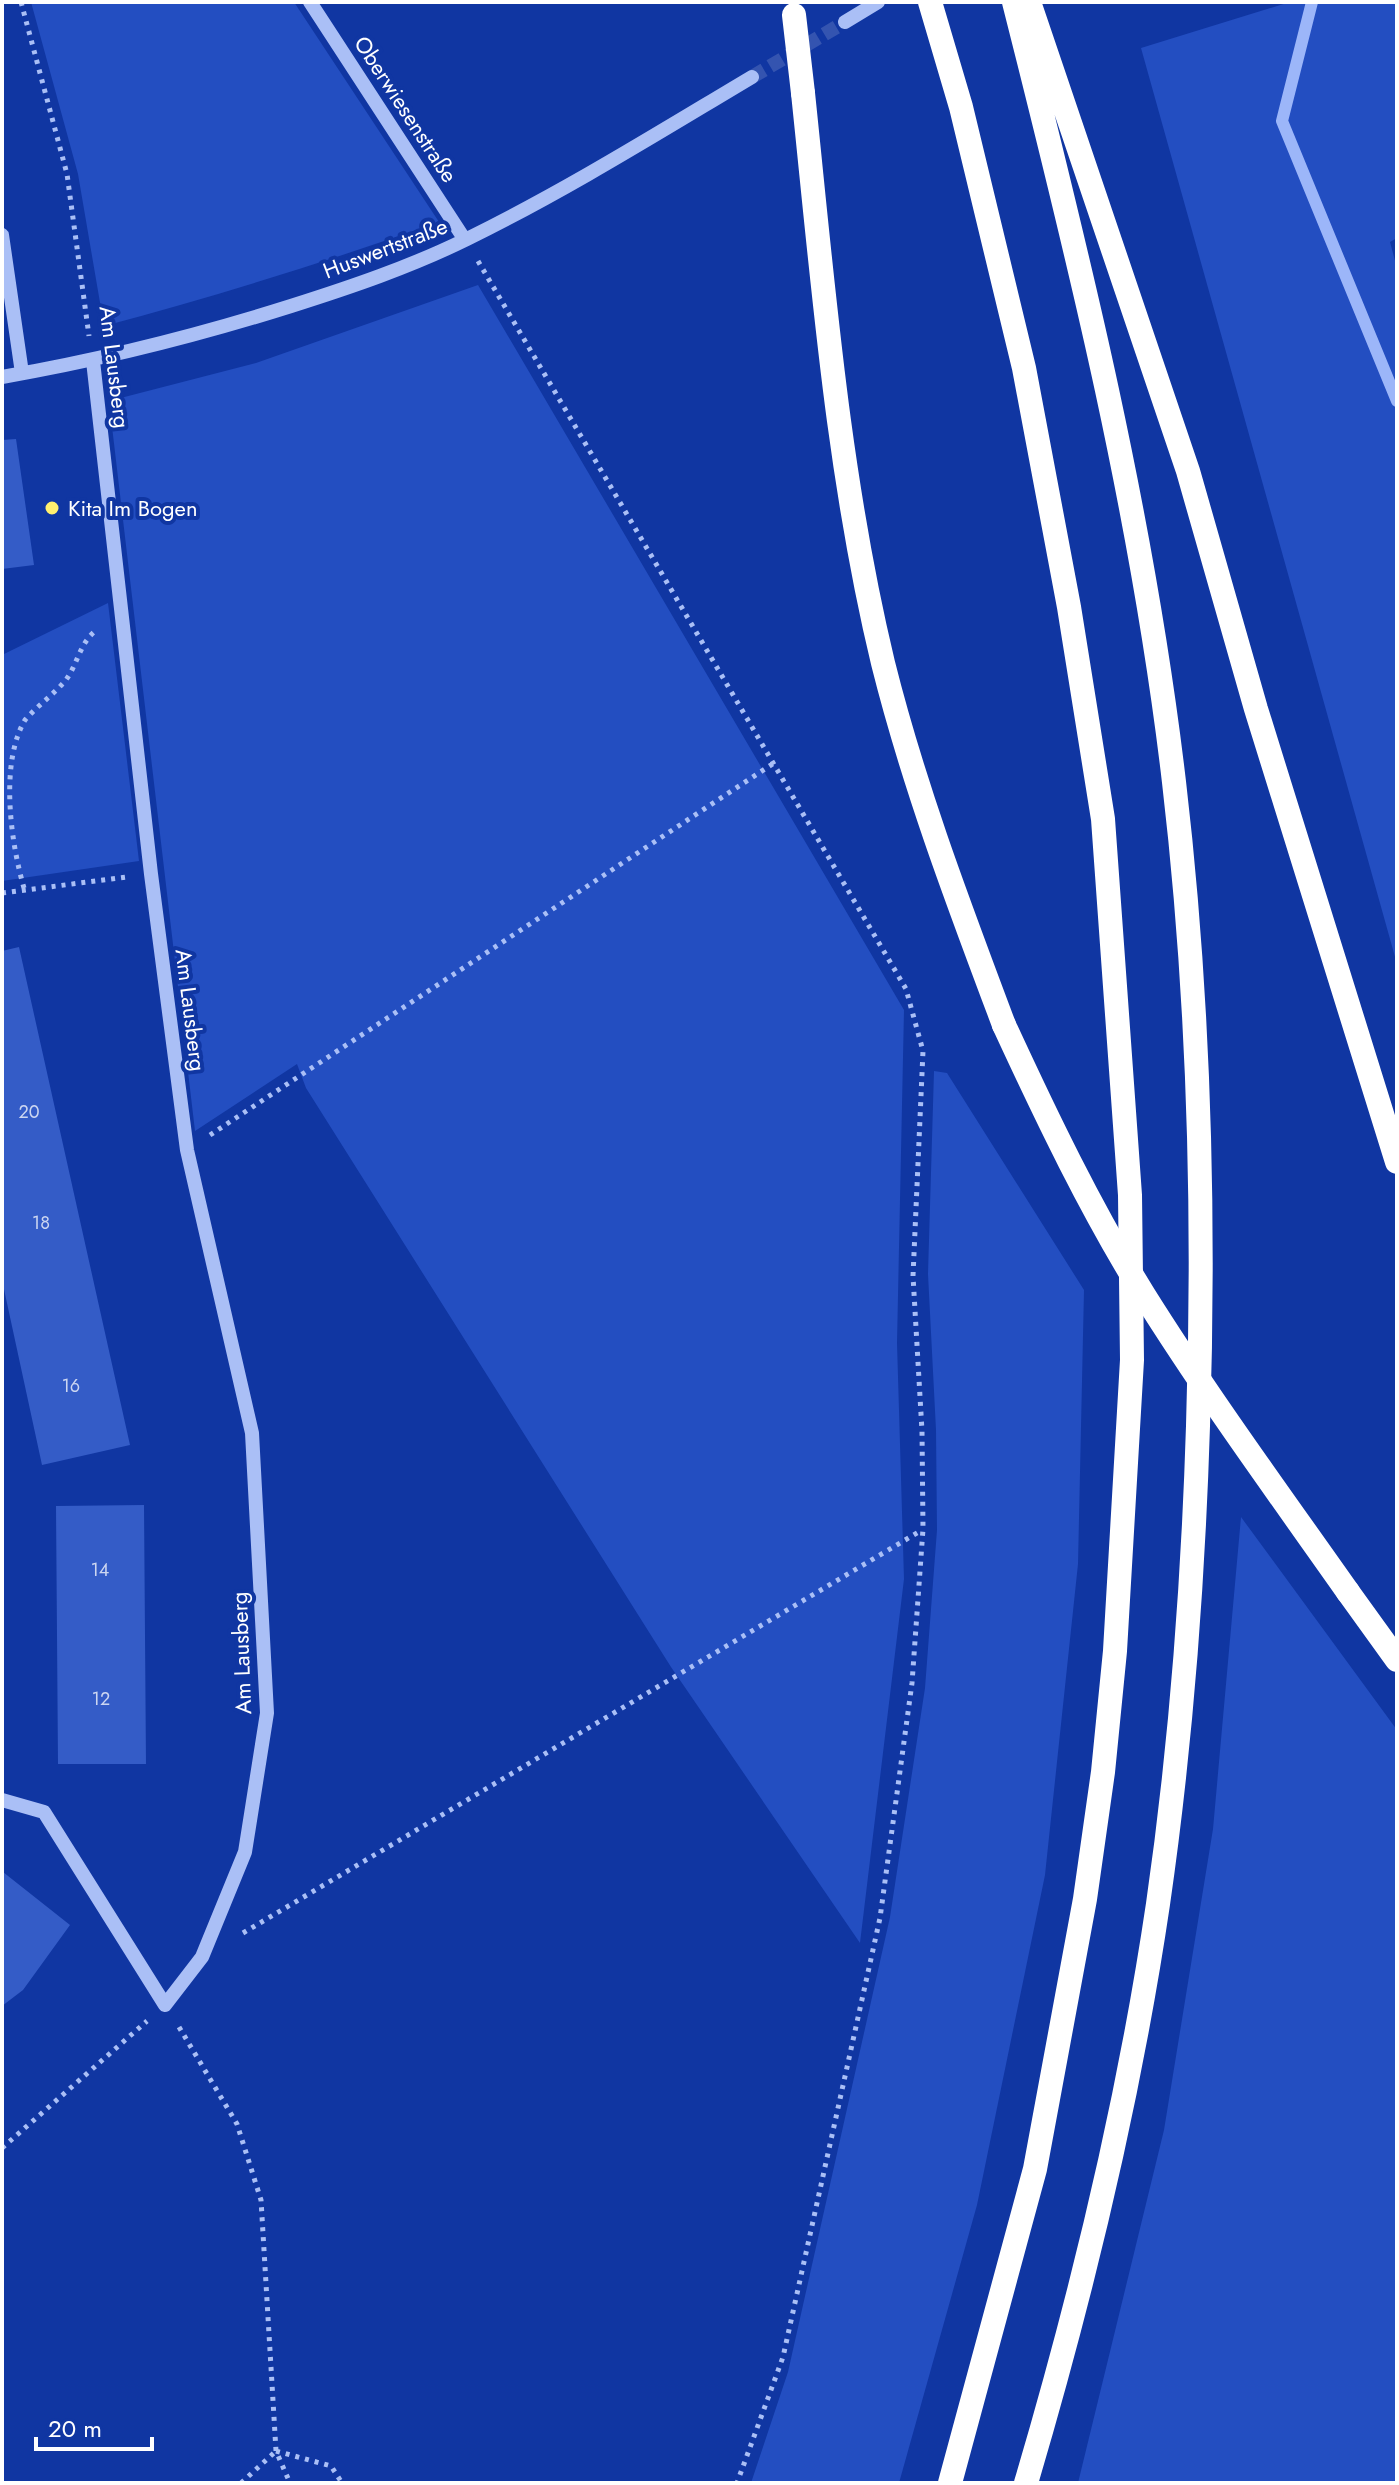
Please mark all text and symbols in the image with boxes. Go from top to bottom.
street label: Oberwiesenstraße [346,29,466,189]
street label: Huswertstraße [318,210,452,286]
street label: Am Lausberg [92,304,138,430]
place label: Kita Im Bogen [68,492,197,524]
marker: Kita Im Bogen [43,499,61,517]
street label: Am Lausberg [168,947,214,1073]
house number: 20 [18,1099,40,1125]
house number: 18 [32,1210,50,1236]
house number: 16 [62,1373,80,1399]
house number: 14 [91,1557,109,1583]
street label: Am Lausberg [223,1591,259,1715]
house number: 12 [92,1686,110,1712]
scale bar [36,2401,152,2451]
text: 20 m [48,2411,102,2446]

